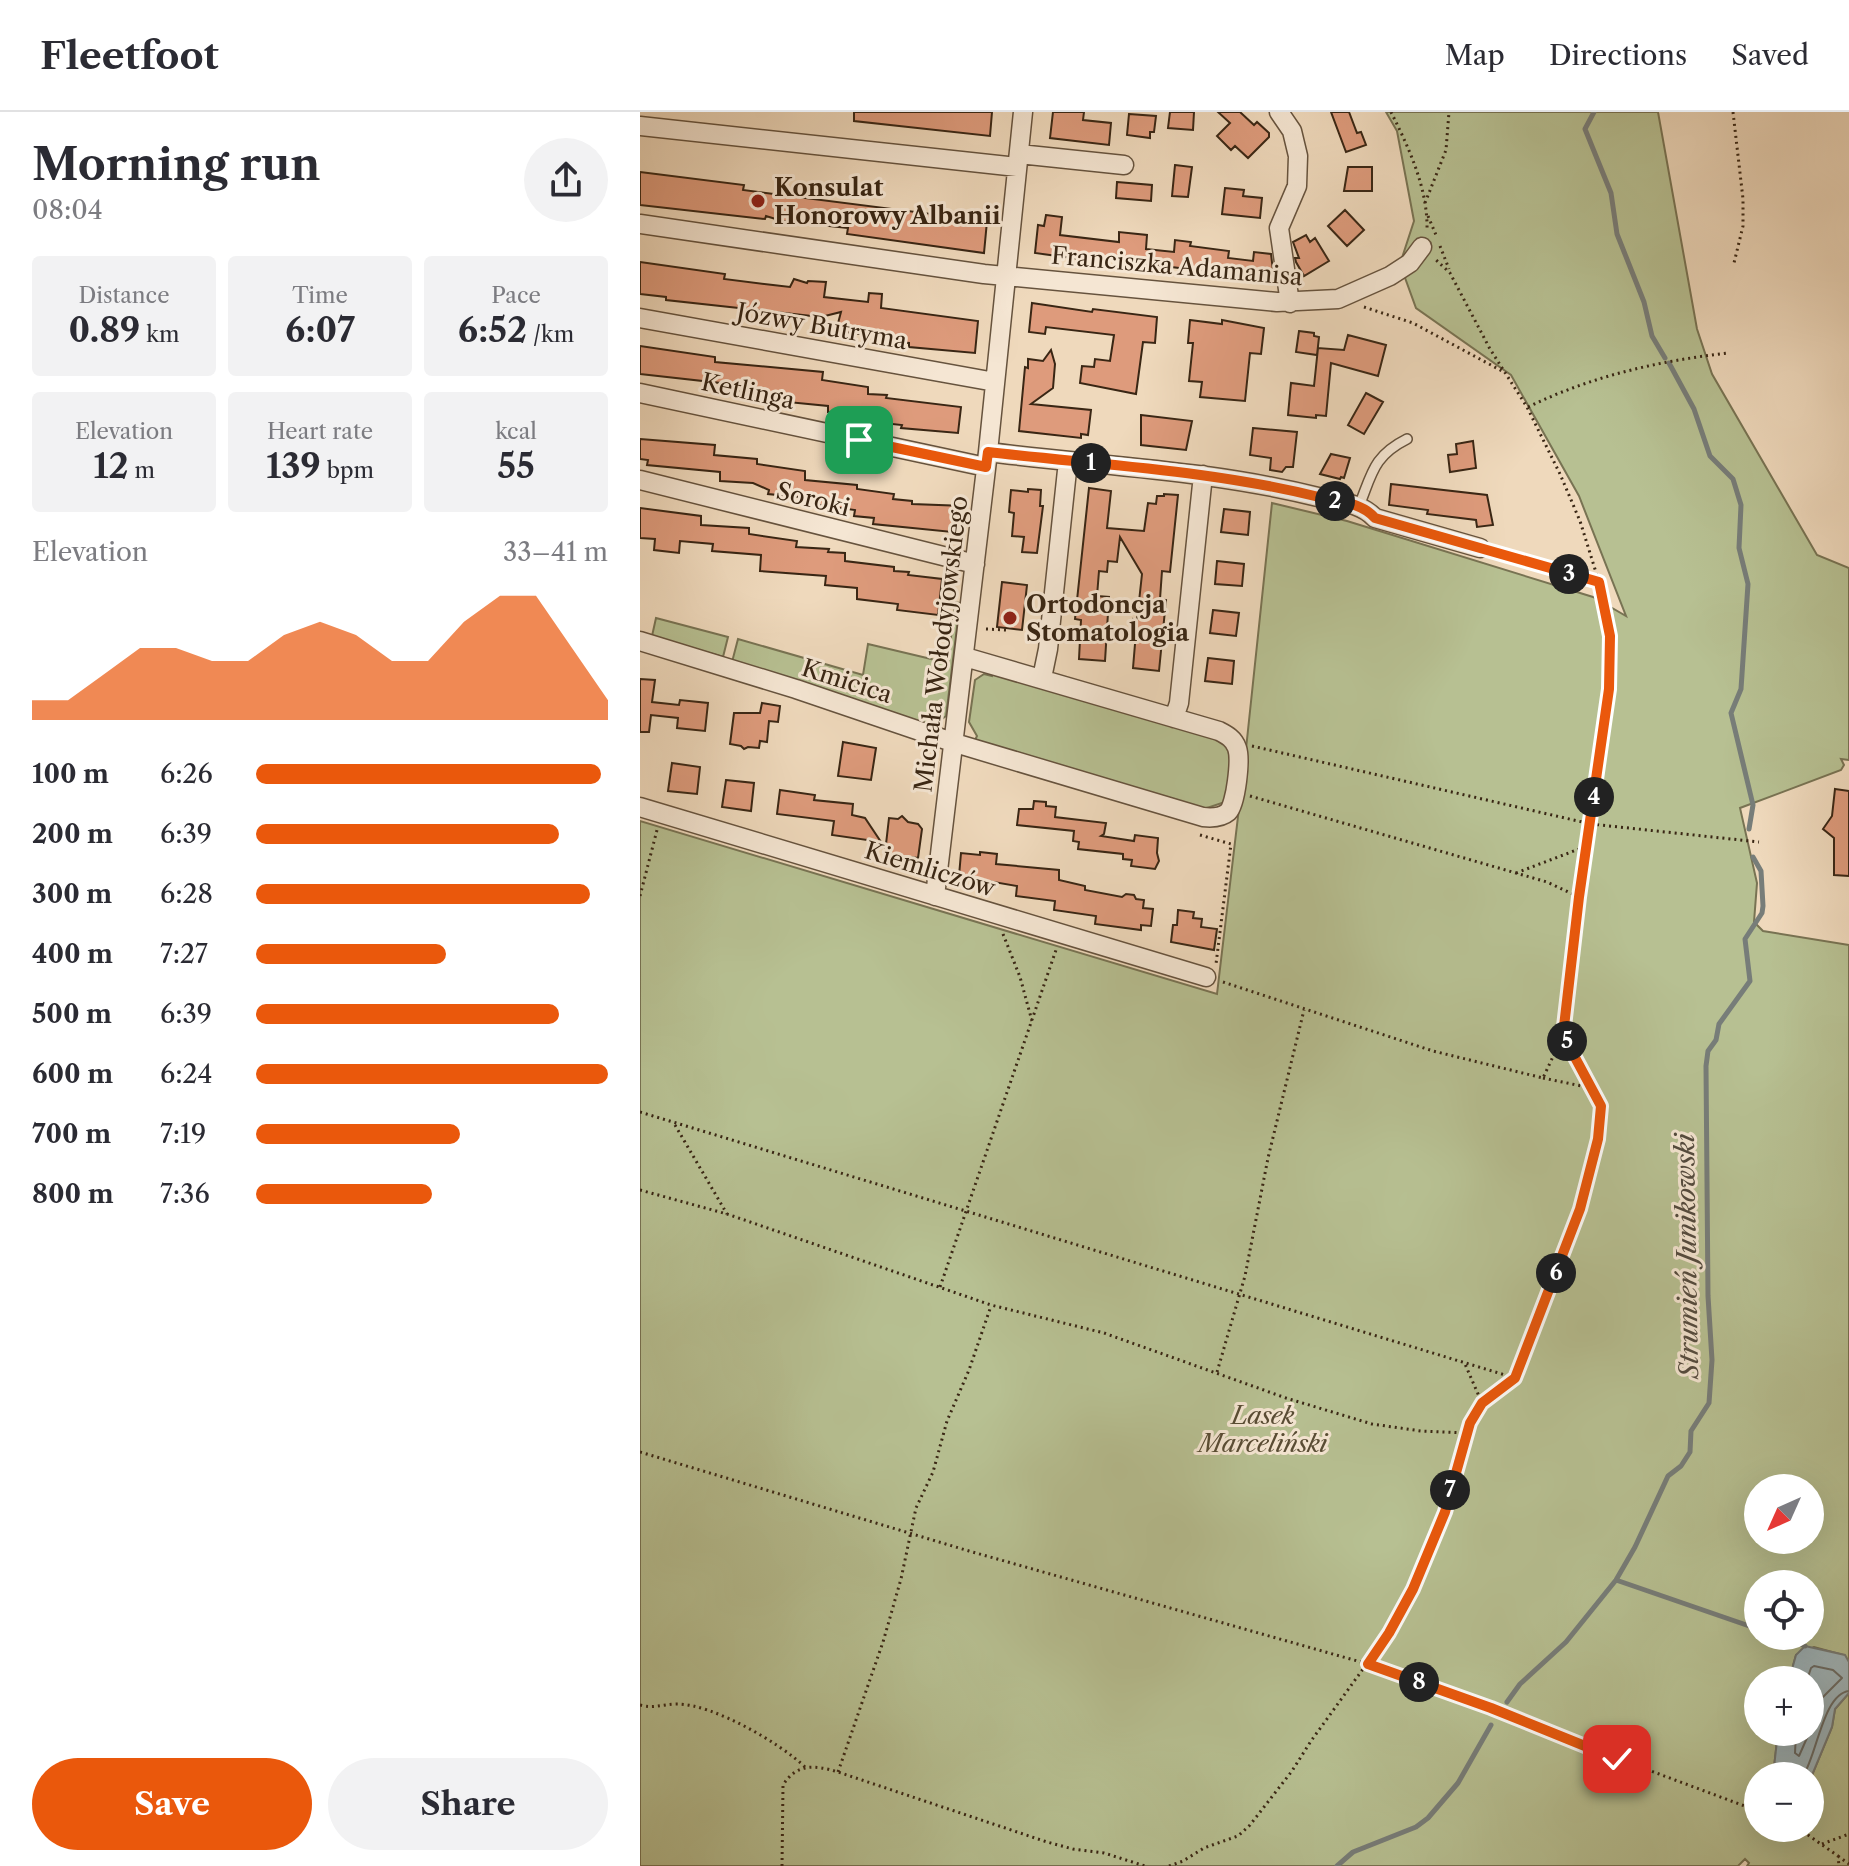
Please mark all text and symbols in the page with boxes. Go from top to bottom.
text: Fleetfoot [40,32,219,79]
text: Map [1445,38,1505,72]
text: Directions [1549,38,1687,72]
text: Saved [1731,38,1809,72]
text: Morning run [32,137,321,191]
button: share [524,138,608,222]
place label: Konsulat Honorowy Albanii [774,173,1001,230]
marker: Konsulat Honorowy Albanii [749,192,767,210]
text: 08:04 [32,194,103,226]
street label: Franciszka Adamanisa [1050,241,1304,291]
text: Distance [78,282,170,309]
text: Time [292,282,348,309]
text: Pace [491,282,541,309]
street label: Józwy Butryma [731,296,910,355]
text: 0.89 [69,309,140,351]
text: 6:07 [285,309,355,351]
text: 6:52 [458,309,527,351]
text: km [140,321,179,348]
text: /km [527,321,574,348]
street label: Ketlinga [699,367,798,415]
pin [825,406,893,474]
text: Elevation [75,418,173,445]
text: Heart rate [267,418,373,445]
text: kcal [495,418,537,445]
icon: arrive [837,418,881,462]
pin: 1 [1071,443,1111,483]
text: 12 [93,445,129,487]
text: 139 [266,445,321,487]
text: 55 [497,445,535,487]
text: 1 [1086,449,1096,476]
text: m [129,457,155,484]
text: bpm [321,457,374,484]
street label: Soroki [773,476,853,522]
pin: 2 [1315,481,1355,521]
text: 2 [1329,487,1342,514]
street label: Michała Wołodyjowskiego [908,494,974,794]
text: Elevation [32,536,148,568]
text: 33–41 m [503,536,608,568]
pin: 3 [1549,554,1589,594]
text: 3 [1563,560,1575,587]
place label: Ortodoncja Stomatologia [1026,590,1190,647]
marker: Ortodoncja Stomatologia [1001,609,1019,627]
street label: Kmicica [798,653,896,709]
text: 100 m [32,758,109,790]
text: 6:26 [160,758,213,790]
pin: 4 [1574,777,1614,817]
text: 4 [1587,783,1601,810]
text: 200 m [32,818,113,850]
text: 6:39 [160,818,212,850]
street label: Kiemliczów [861,835,1000,903]
text: 300 m [32,878,112,910]
text: 6:28 [160,878,213,910]
text: 400 m [32,938,113,970]
text: 7:27 [160,938,208,970]
text: 500 m [32,998,112,1030]
text: 6:39 [160,998,212,1030]
pin: 5 [1547,1021,1587,1061]
text: 5 [1561,1027,1573,1054]
text: 600 m [32,1058,113,1090]
text: 6:24 [160,1058,213,1090]
text: 700 m [32,1118,111,1150]
text: 7:19 [160,1118,206,1150]
water label: Strumień Junikowski [1669,1131,1705,1381]
text: 800 m [32,1178,114,1210]
text: 7:36 [160,1178,210,1210]
pin: 6 [1536,1253,1576,1293]
text: 6 [1549,1259,1563,1286]
park label: Lasek Marceliński [1196,1401,1329,1458]
pin: 7 [1430,1470,1470,1510]
north arrow [1744,1474,1824,1554]
map controls [1744,1474,1824,1842]
text: 7 [1444,1476,1456,1503]
button: locate [1744,1570,1824,1650]
pin: 8 [1399,1662,1439,1702]
button: + [1744,1666,1824,1746]
text: 8 [1412,1668,1426,1695]
pin [1583,1725,1651,1793]
icon: check [1595,1737,1639,1781]
button: Save [32,1758,312,1850]
button: Share [328,1758,608,1850]
button: − [1744,1762,1824,1842]

